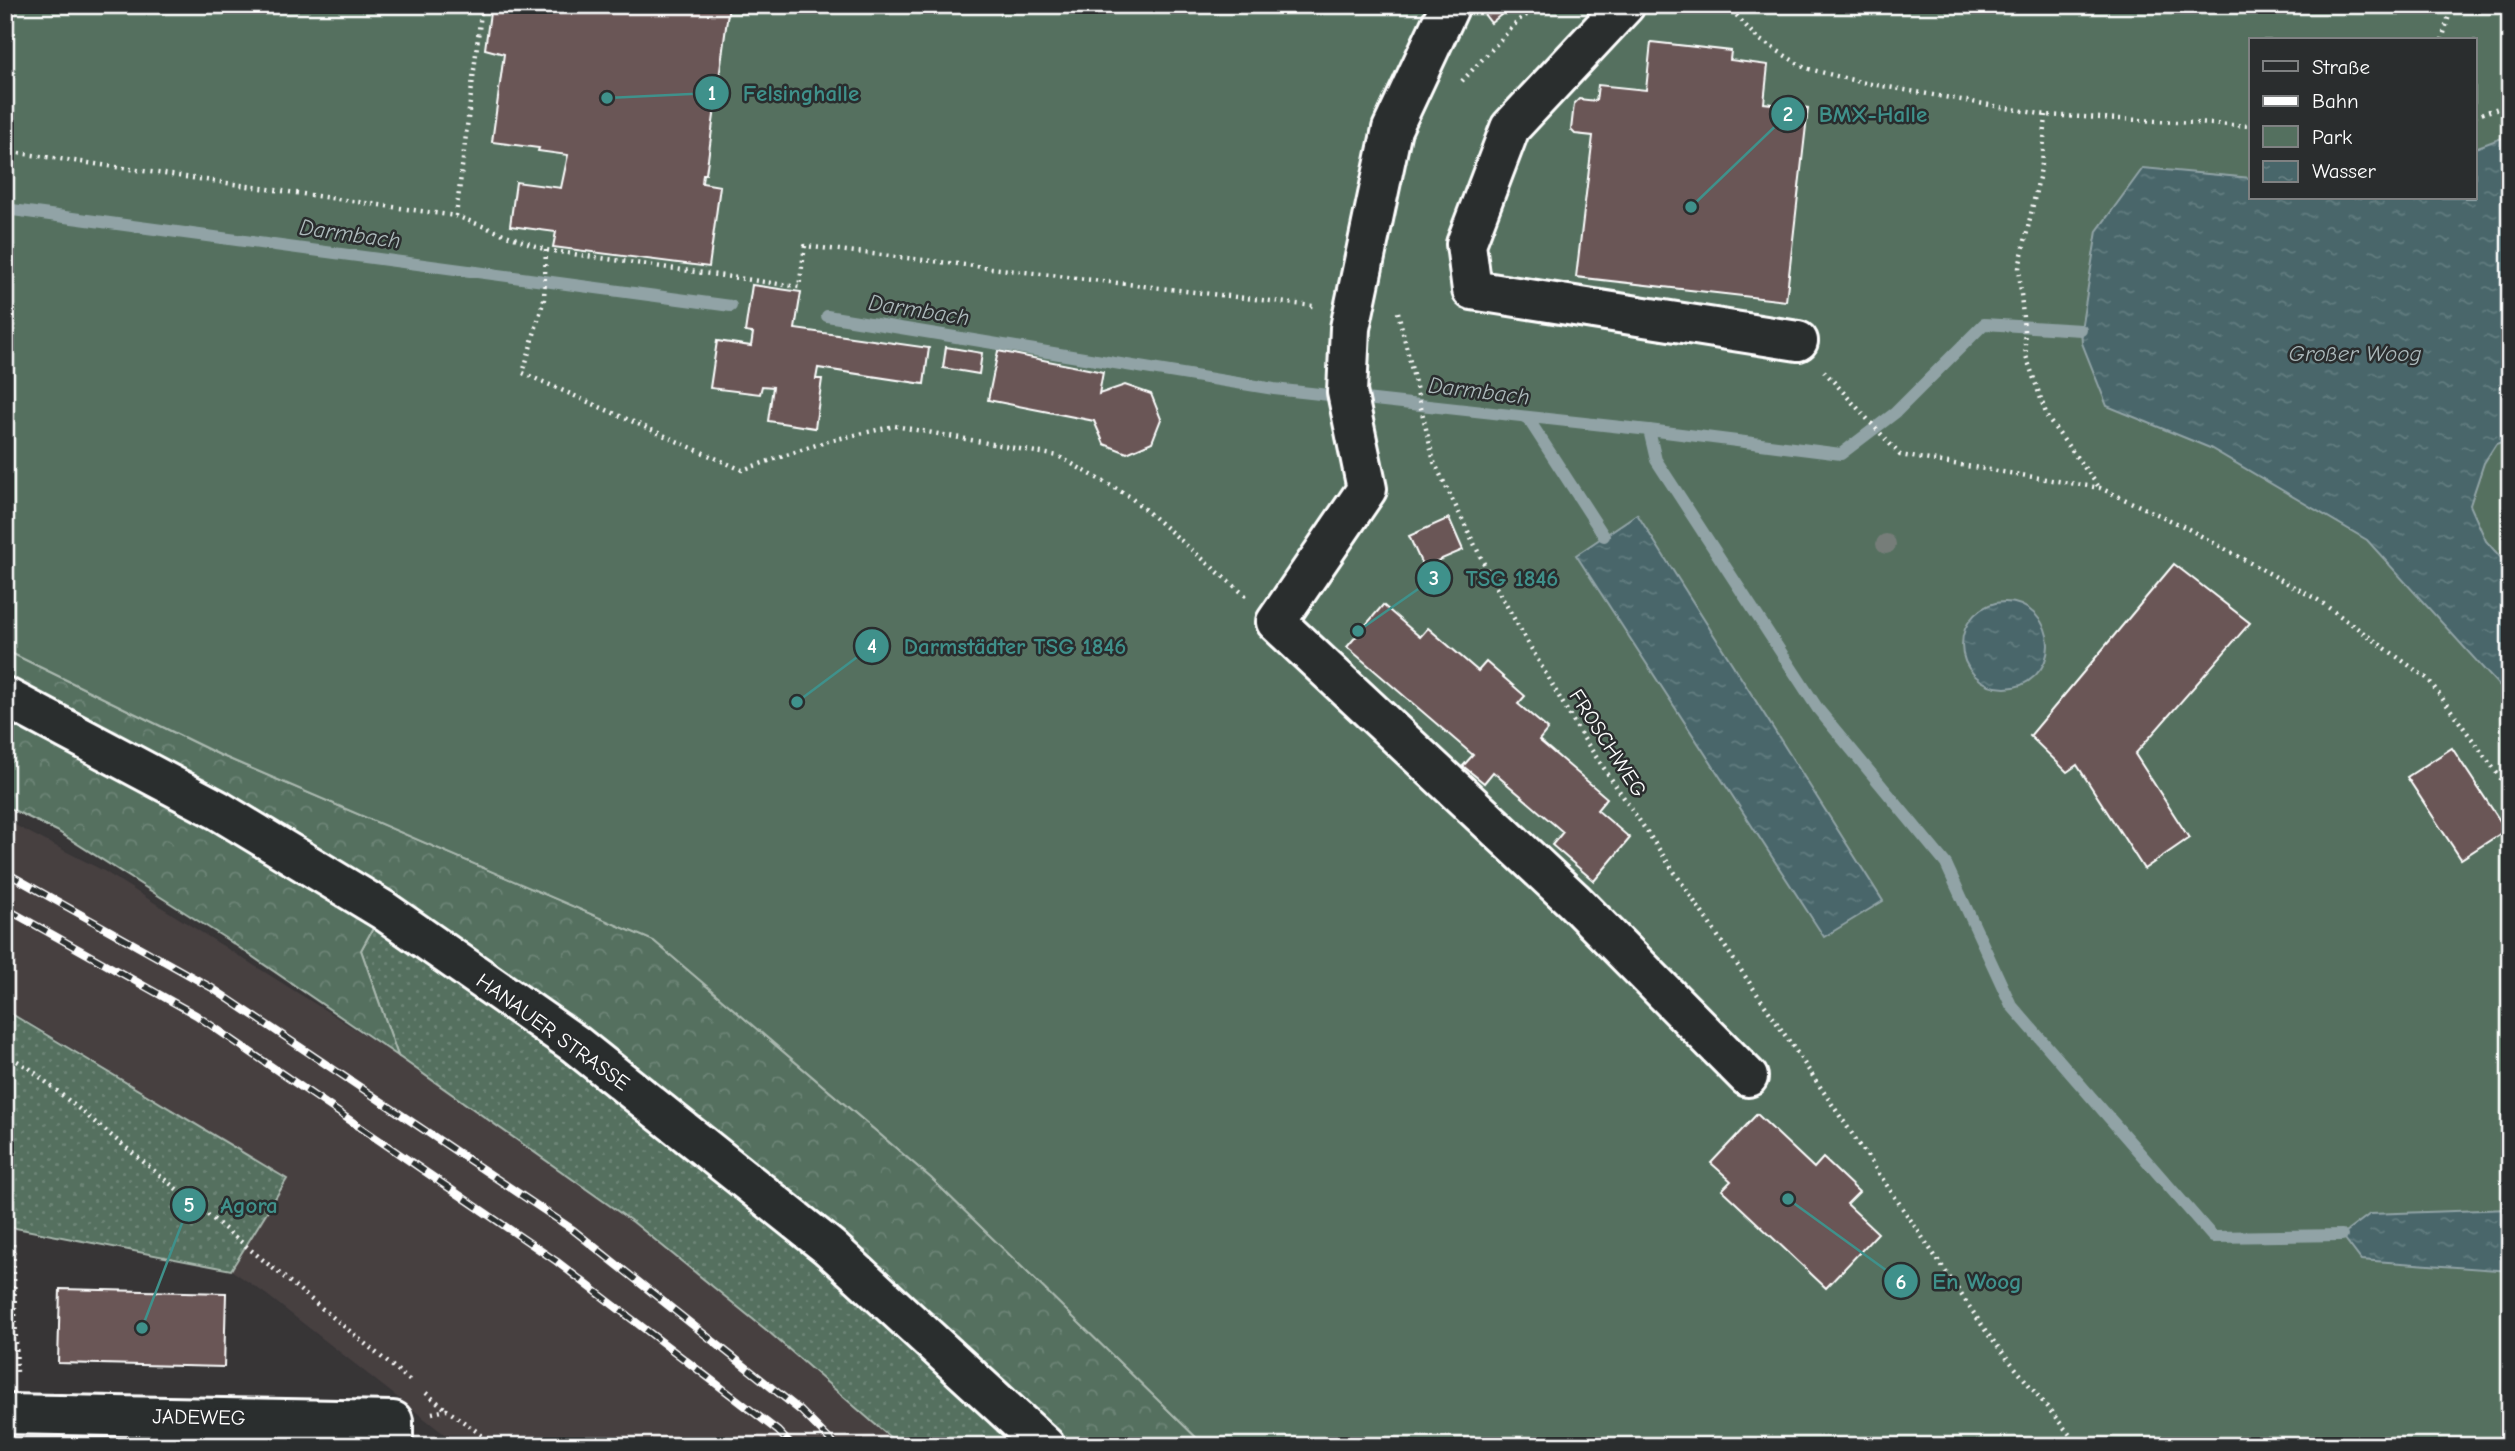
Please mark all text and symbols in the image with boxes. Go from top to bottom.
legend [2249,38,2476,200]
text: Straße [2312,55,2370,79]
callout: Felsinghalle [694,71,874,115]
text: Felsinghalle [743,80,859,107]
text: 1 [708,81,716,105]
text: Bahn [2312,89,2359,113]
callout: BMX-Halle [1770,92,1942,136]
text: BMX-Halle [1819,101,1927,128]
text: 2 [1783,102,1793,126]
text: Park [2312,125,2352,149]
text: Wasser [2312,159,2377,183]
water label: Darmbach [298,214,402,254]
water label: Darmbach [866,289,972,331]
water label: Großer Woog [2289,340,2422,367]
water label: Darmbach [1427,371,1531,411]
callout: TSG 1846 [1417,556,1573,600]
text: TSG 1846 [1466,565,1558,592]
text: 3 [1429,566,1439,590]
callout: Darmstädter TSG 1846 [854,624,1140,668]
text: Darmstädter TSG 1846 [904,633,1126,660]
text: 4 [867,634,877,658]
street label: FROSCHWEG [1564,685,1652,801]
street label: HANAUER STRASSE [472,968,634,1096]
callout: Agora [171,1183,292,1227]
text: Agora [220,1192,278,1219]
text: 5 [183,1193,195,1217]
callout: En Woog [1883,1259,2036,1303]
text: En Woog [1932,1268,2022,1295]
text: 6 [1896,1270,1906,1294]
street label: JADEWEG [152,1404,246,1430]

